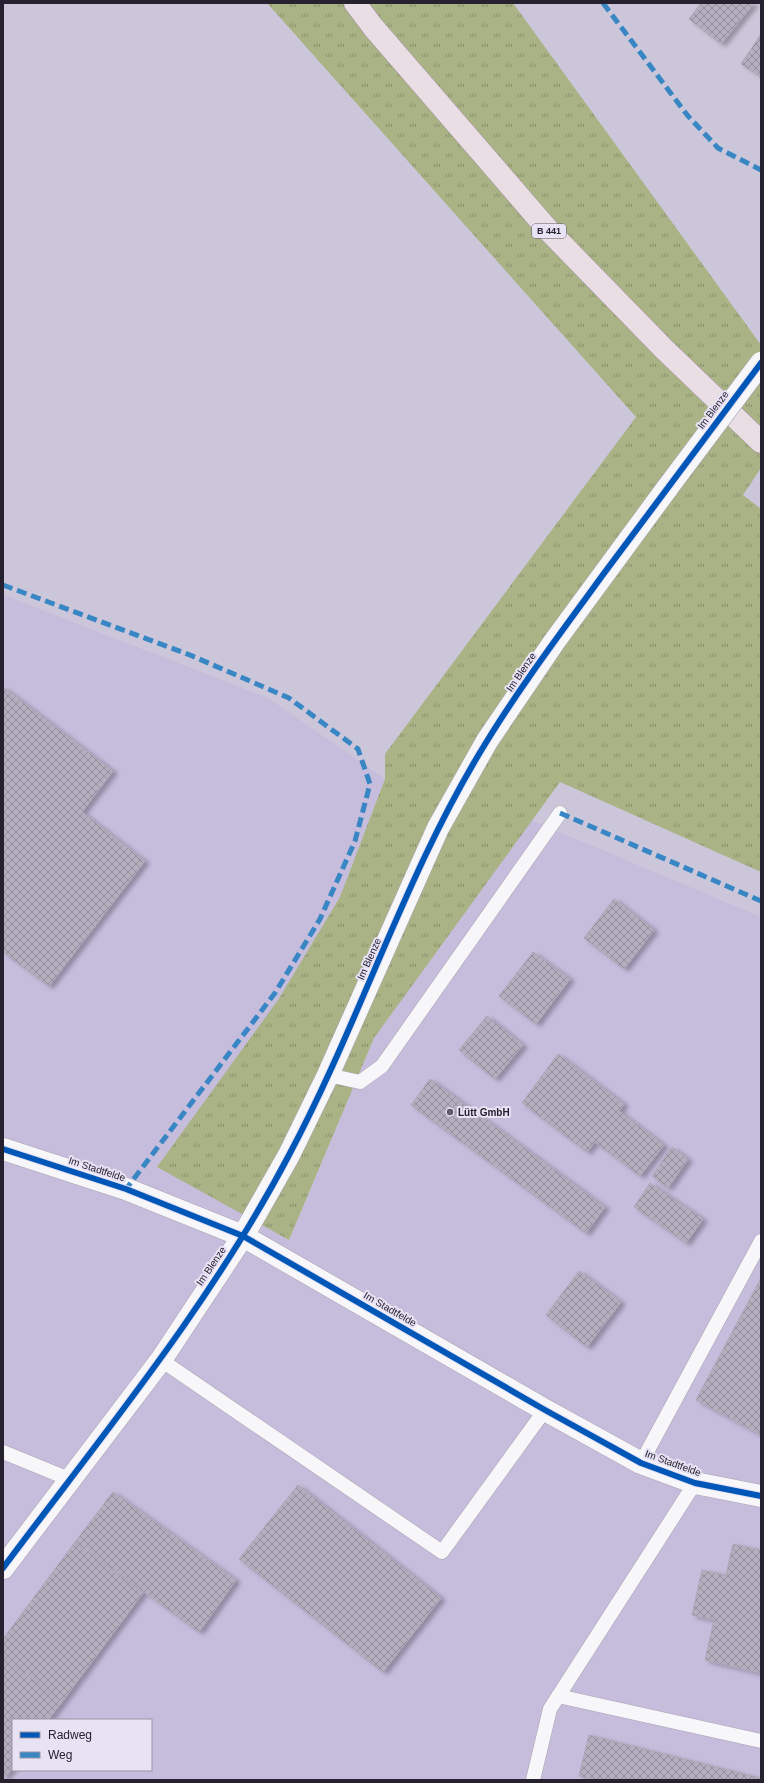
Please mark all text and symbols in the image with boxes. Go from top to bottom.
road number: B 441 [532,224,566,238]
street label: Im Blenze [695,389,731,431]
street label: Im Blenze [504,650,538,694]
street label: Im Blenze [355,936,383,982]
marker: Lütt GmbH [445,1107,455,1117]
place label: Lütt GmbH [458,1107,510,1118]
street label: Im Stadtfelde [67,1155,127,1183]
street label: Im Blenze [194,1244,228,1288]
street label: Im Stadtfelde [362,1290,419,1329]
street label: Im Stadtfelde [643,1448,703,1478]
legend [12,1719,152,1771]
text: Radweg [48,1728,92,1742]
text: Weg [48,1748,72,1762]

